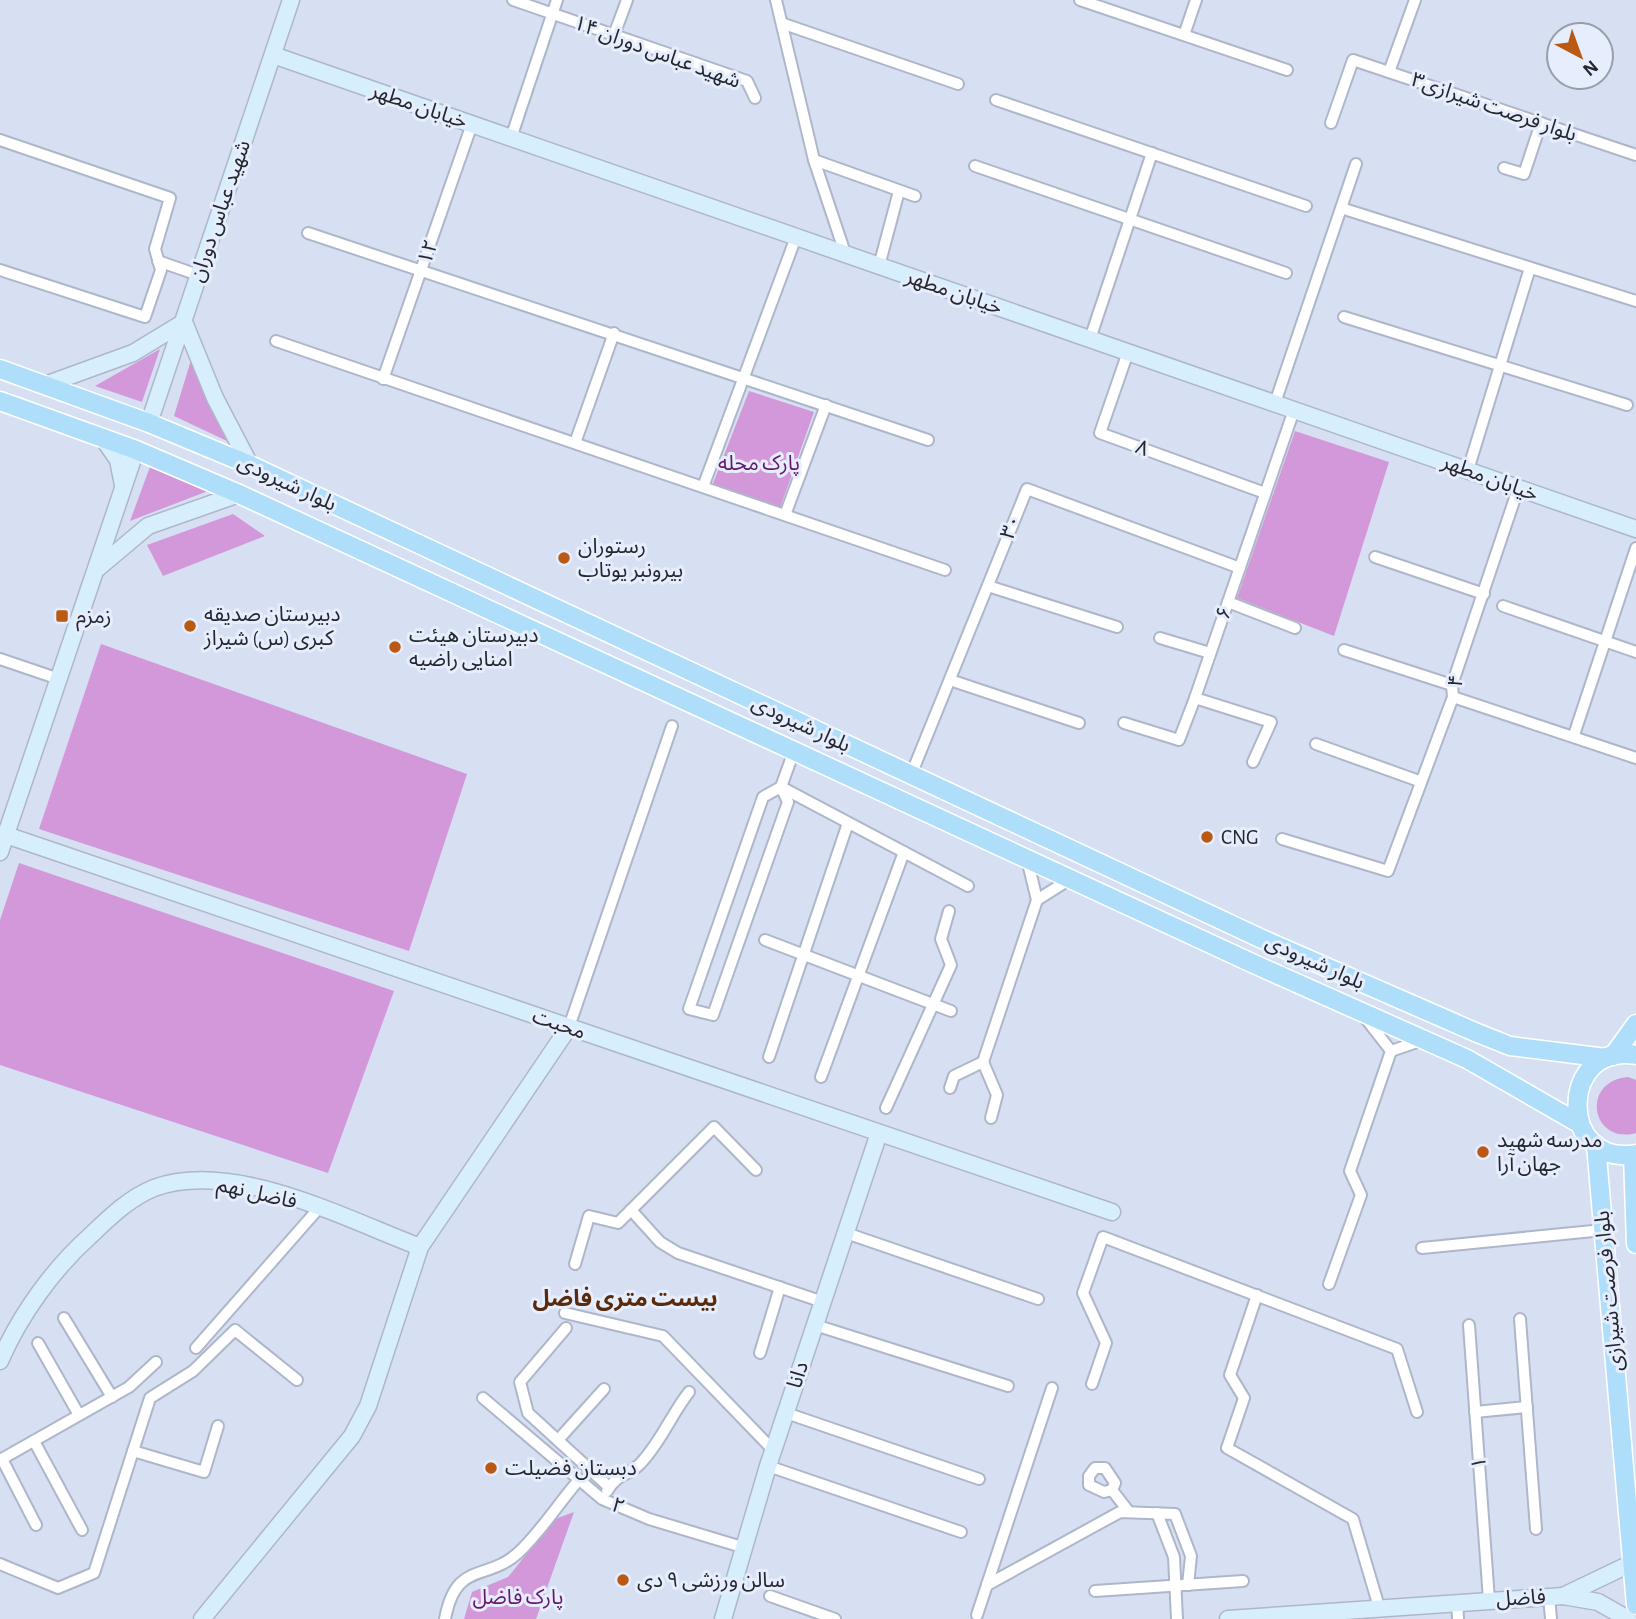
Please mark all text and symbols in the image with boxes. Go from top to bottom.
street label: شهید عباس دوران ۱۴ [570,12,743,93]
north arrow [1545,21,1615,91]
text: N [1579,56,1601,79]
street label: ۳بلوار فرصت شیرازی [1408,69,1579,146]
street label: خیابان مطهر [367,79,470,133]
street label: شهید عباس دوران [186,137,255,285]
street label: ۱۲ [414,237,442,267]
street label: خیابان مطهر [902,265,1005,319]
street label: ۸ [1133,436,1151,460]
street label: بلوار شیرودی [234,451,339,516]
street label: خیابان مطهر [1438,451,1541,506]
park label: پارک محله [718,453,800,476]
street label: ۳۰ [997,512,1025,542]
place label: رستوران بیرونبر یوتاب [578,536,683,582]
marker: رستوران بیرونبر یوتاب [556,550,572,566]
place label: دبیرستان صدیقه کبری (س) شیراز [203,604,340,650]
street label: ۶ [1212,604,1236,622]
place label: زمزم [76,606,112,632]
marker: زمزم [54,608,70,624]
marker: دبیرستان صدیقه کبری (س) شیراز [182,618,198,634]
place label: دبیرستان هیئت امنایی راضیه [409,625,539,671]
marker: دبیرستان هیئت امنایی راضیه [387,639,403,655]
street label: ۴ [1445,673,1467,689]
street label: بلوار شیرودی [748,692,853,757]
place label: CNG [1221,827,1259,848]
marker: CNG [1199,829,1215,845]
street label: بلوار شیرودی [1262,931,1368,994]
street label: محبت [530,1005,588,1043]
place label: مدرسه شهید جهان آرا [1497,1130,1603,1176]
marker: مدرسه شهید جهان آرا [1475,1144,1491,1160]
street label: فاضل نهم [214,1174,299,1216]
street label: بلوار فرصت شیرازی [1592,1210,1627,1372]
district label: بیست متری فاضل [533,1286,717,1312]
street label: دانا [784,1359,812,1391]
street label: ۱ [1468,1456,1490,1470]
place label: دبستان فضیلت [505,1458,637,1480]
marker: دبستان فضیلت [483,1460,499,1476]
street label: ۲ [608,1494,628,1518]
place label: سالن ورزشی ۹ دی [637,1570,785,1592]
marker: سالن ورزشی ۹ دی [615,1572,631,1588]
street label: فاضل [1496,1586,1546,1611]
park label: پارک فاضل [473,1587,563,1610]

